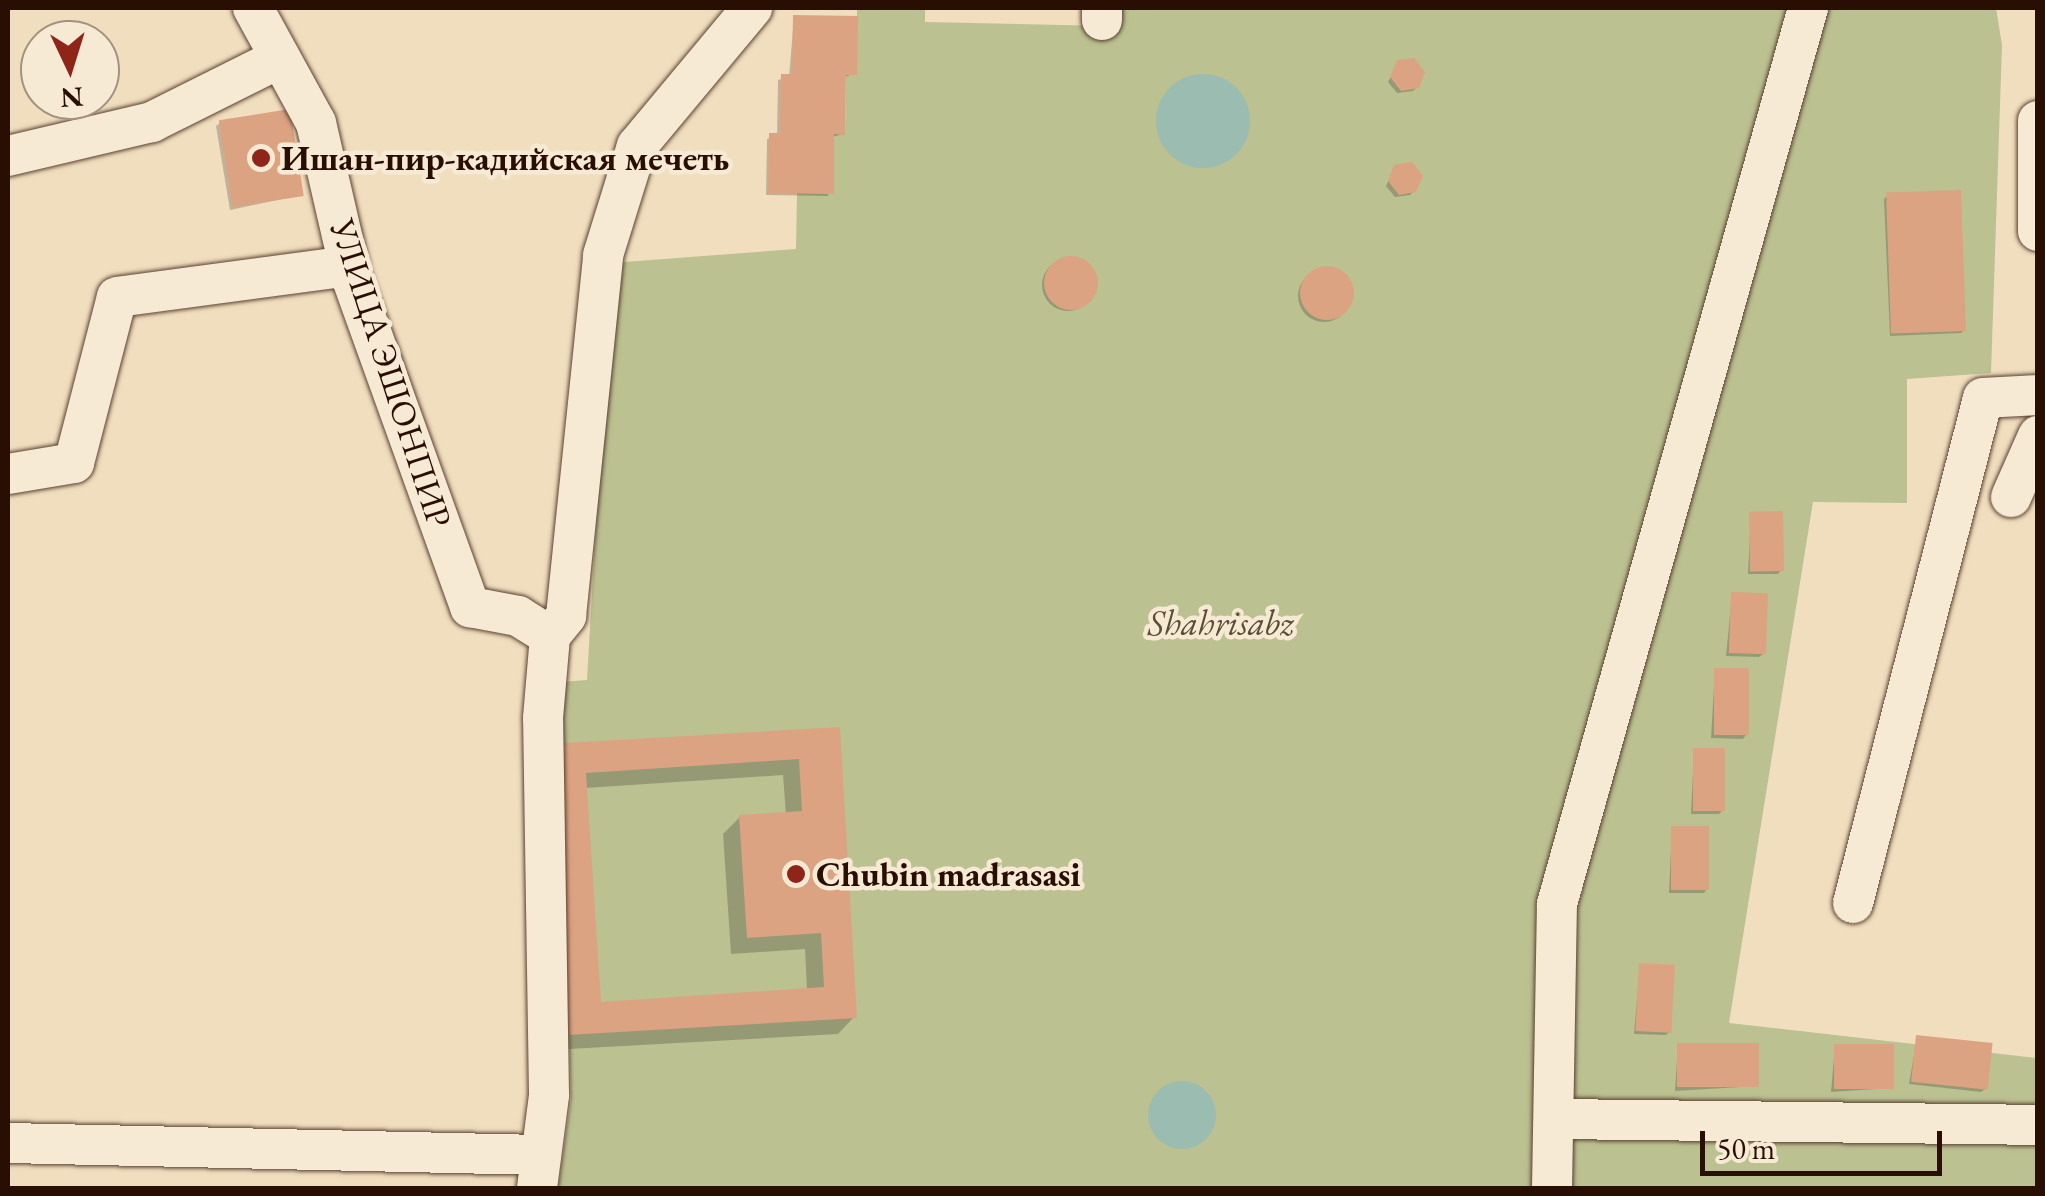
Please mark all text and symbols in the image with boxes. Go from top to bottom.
north arrow [20,20,120,120]
text: N [59,79,85,117]
place label: Ишан-пир-кадийская мечеть [281,137,729,179]
marker: Ишан-пир-кадийская мечеть [250,147,272,169]
street label: УЛИЦА ЭШОНПИР [321,214,461,532]
park label: Shahrisabz [1148,602,1294,644]
place label: Chubin madrasasi [816,853,1081,895]
marker: Chubin madrasasi [785,863,807,885]
scale bar [1705,1111,1948,1173]
text: 50 m [1717,1129,1775,1168]

